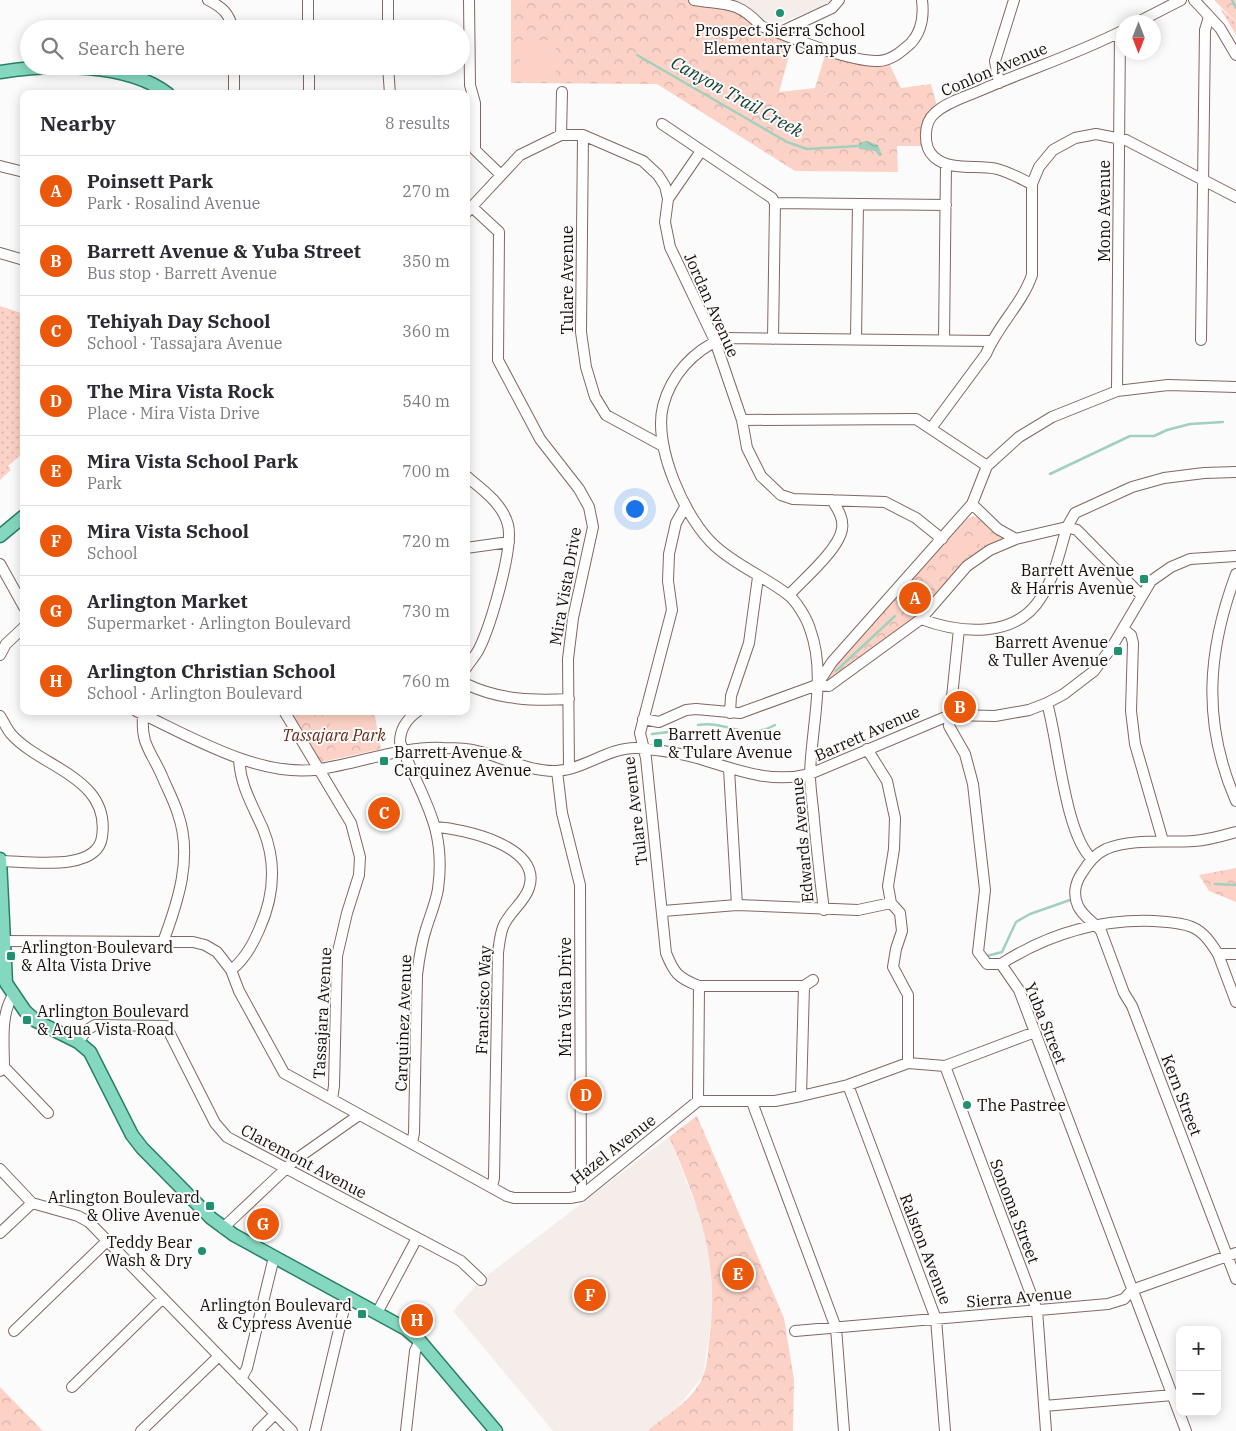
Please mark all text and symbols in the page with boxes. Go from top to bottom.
marker: Prospect Sierra School Elementary Campus [774,7,786,19]
north arrow [1116,15,1161,60]
search box [20,20,470,75]
place label: Prospect Sierra School Elementary Campus [695,20,865,58]
icon: search [38,34,66,62]
text: Search here [78,36,185,60]
street label: Conlon Avenue [938,38,1050,100]
water label: Canyon Trail Creek [667,51,808,143]
text: Nearby [40,109,116,137]
text: 8 results [385,113,450,133]
street label: Mono Avenue [1094,160,1114,262]
text: Poinsett Park [87,169,213,193]
text: A [50,181,62,201]
text: 270 m [402,181,450,201]
text: Park · Rosalind Avenue [87,193,260,213]
street label: Tulare Avenue [557,225,577,335]
text: Barrett Avenue & Yuba Street [87,239,361,263]
street label: Jordan Avenue [680,250,744,360]
text: B [50,251,62,271]
text: 350 m [402,251,450,271]
text: Bus stop · Barrett Avenue [87,263,277,283]
text: Tehiyah Day School [87,309,271,333]
text: C [51,321,61,341]
text: 360 m [402,321,450,341]
text: School · Tassajara Avenue [87,333,282,353]
text: The Mira Vista Rock [87,379,274,403]
text: D [50,391,62,411]
text: 540 m [402,391,450,411]
text: Place · Mira Vista Drive [87,403,260,423]
text: Mira Vista School Park [87,449,298,473]
text: E [51,461,61,481]
text: 700 m [402,461,450,481]
text: Park [87,473,122,493]
your location [622,496,648,522]
text: Mira Vista School [87,519,249,543]
street label: Mira Vista Drive [545,525,585,647]
text: F [51,531,61,551]
text: 720 m [402,531,450,551]
text: School [87,543,138,563]
place label: Barrett Avenue & Harris Avenue [1011,560,1134,598]
marker: Barrett Avenue & Harris Avenue [1138,573,1150,585]
pin: A [899,579,931,617]
text: Arlington Market [87,589,248,613]
text: G [50,601,62,621]
text: 730 m [402,601,450,621]
text: Supermarket · Arlington Boulevard [87,613,351,633]
place label: Barrett Avenue & Tuller Avenue [988,632,1108,670]
marker: Barrett Avenue & Tuller Avenue [1112,645,1124,657]
text: Arlington Christian School [87,659,336,683]
text: H [50,671,63,691]
text: 760 m [402,671,450,691]
text: School · Arlington Boulevard [87,683,303,703]
pin: B [944,688,976,726]
street label: Barrett Avenue [811,701,923,765]
place label: Barrett Avenue & Tulare Avenue [668,724,792,762]
park label: Tassajara Park [282,725,386,745]
marker: Barrett Avenue & Tulare Avenue [652,737,664,749]
place label: Barrett Avenue & Carquinez Avenue [394,742,531,780]
marker: Barrett Avenue & Carquinez Avenue [378,755,390,767]
street label: Tulare Avenue [618,756,652,866]
street label: Edwards Avenue [787,777,817,903]
pin: C [368,794,400,832]
place label: Arlington Boulevard & Alta Vista Drive [21,937,174,975]
street label: Mira Vista Drive [555,937,575,1057]
street label: Francisco Way [471,945,495,1055]
street label: Tassajara Avenue [309,946,335,1080]
marker: Arlington Boulevard & Alta Vista Drive [5,950,17,962]
street label: Carquinez Avenue [391,954,415,1092]
street label: Yuba Street [1021,979,1072,1067]
place label: Arlington Boulevard & Aqua Vista Road [37,1001,190,1039]
marker: Arlington Boulevard & Aqua Vista Road [21,1014,33,1026]
street label: Kern Street [1157,1052,1207,1139]
pin: D [570,1076,602,1114]
place label: The Pastree [977,1095,1066,1115]
marker: The Pastree [961,1099,973,1111]
street label: Hazel Avenue [566,1110,660,1188]
street label: Claremont Avenue [238,1119,370,1203]
street label: Sonoma Street [986,1156,1044,1266]
place label: Arlington Boulevard & Olive Avenue [48,1187,200,1225]
street label: Ralston Avenue [896,1191,956,1307]
marker: Arlington Boulevard & Olive Avenue [204,1200,216,1212]
pin: G [247,1205,279,1243]
place label: Teddy Bear Wash & Dry [105,1232,192,1270]
marker: Teddy Bear Wash & Dry [196,1245,208,1257]
pin: E [722,1255,754,1293]
pin: F [574,1276,606,1314]
street label: Sierra Avenue [965,1282,1073,1312]
place label: Arlington Boulevard & Cypress Avenue [200,1295,352,1333]
pin: H [401,1301,433,1339]
marker: Arlington Boulevard & Cypress Avenue [356,1308,368,1320]
map controls [1176,1326,1221,1416]
button: + [1176,1326,1221,1371]
button: − [1176,1371,1221,1416]

